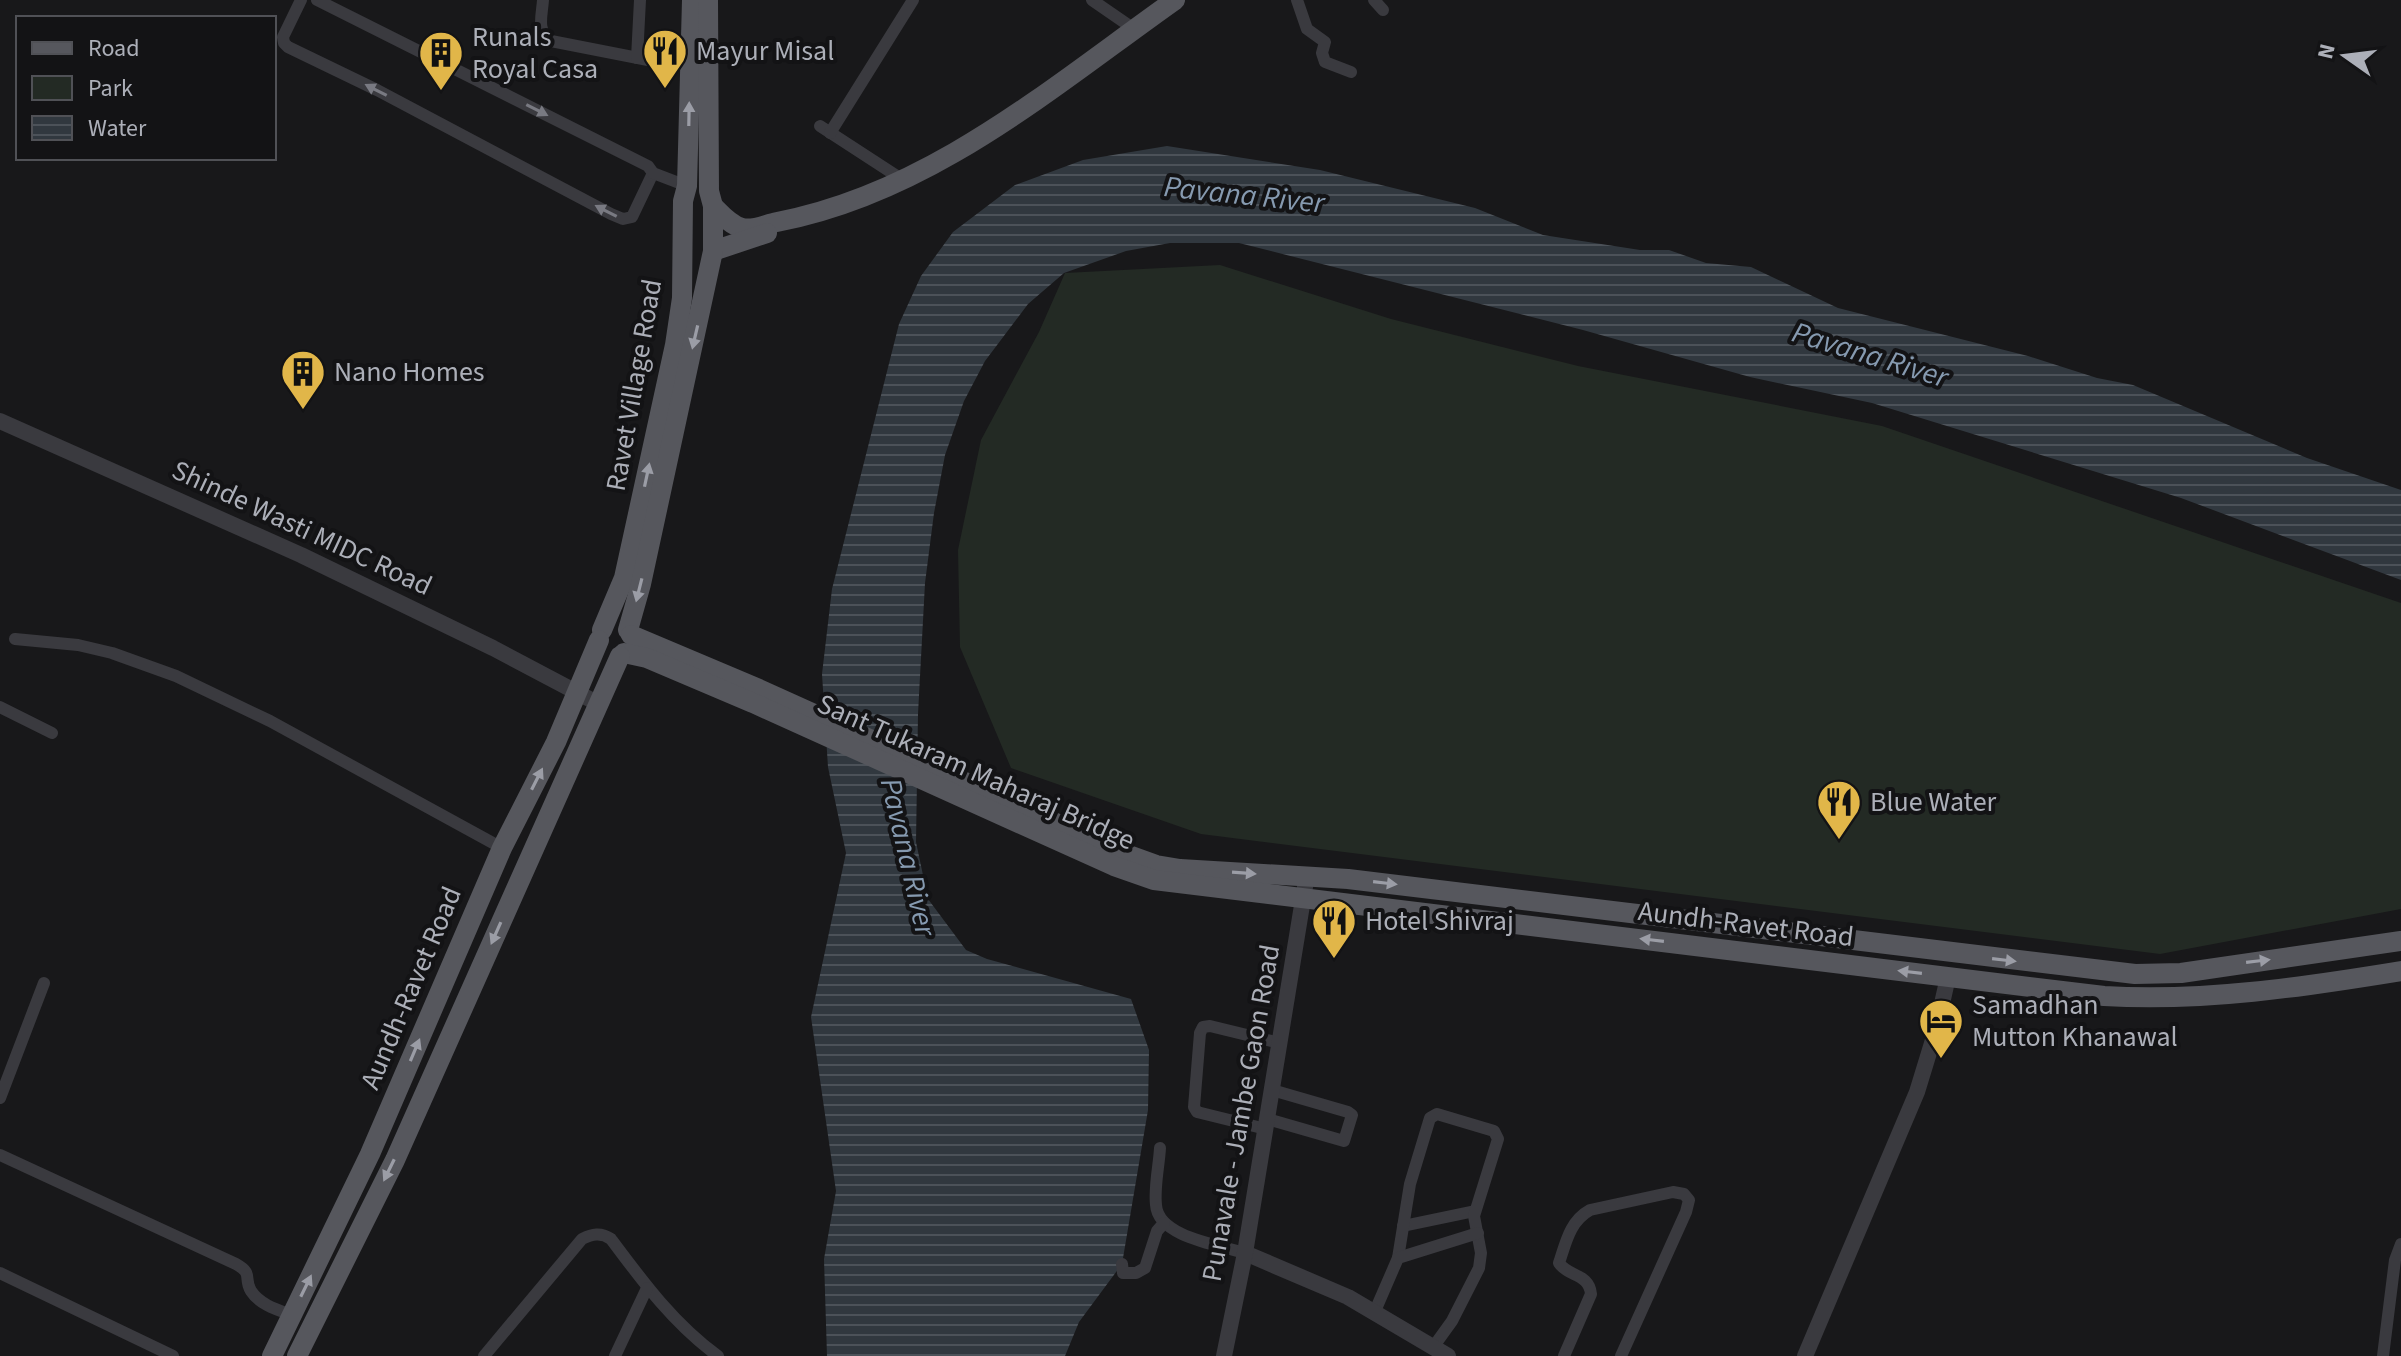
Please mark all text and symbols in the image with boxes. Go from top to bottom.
legend [16,16,276,160]
north arrow [2305,16,2385,96]
place label: Runals Royal Casa [472,17,598,89]
restaurant icon: Mayur Misal [641,27,689,90]
building icon: Runals Royal Casa [417,29,465,92]
text: Road [88,31,140,66]
place label: Mayur Misal [696,31,834,71]
text: N [2309,40,2344,62]
text: Park [88,71,133,106]
one-way arrow [364,83,387,96]
one-way arrow [682,101,695,126]
one-way arrow [526,103,549,116]
text: Water [88,111,147,146]
water label: Pavana River [1162,165,1328,225]
one-way arrow [594,204,617,218]
street label: Ravet Village Road [596,276,672,494]
water label: Pavana River [1787,311,1955,400]
one-way arrow [688,324,701,349]
building icon: Nano Homes [279,348,327,411]
place label: Nano Homes [334,352,485,392]
street label: Shinde Wasti MIDC Road [165,450,439,606]
one-way arrow [641,462,654,487]
one-way arrow [632,578,645,603]
street label: Sant Tukaram Maharaj Bridge [811,684,1141,860]
one-way arrow [531,767,544,790]
water label: Pavana River [869,774,947,942]
restaurant icon: Blue Water [1815,778,1863,841]
place label: Blue Water [1870,782,1997,822]
one-way arrow [1232,867,1257,880]
one-way arrow [1373,877,1398,890]
street label: Aundh-Ravet Road [350,880,472,1096]
street label: Aundh-Ravet Road [1636,891,1856,957]
restaurant icon: Hotel Shivraj [1310,897,1358,960]
place label: Hotel Shivraj [1365,901,1514,941]
one-way arrow [489,921,503,945]
one-way arrow [1639,934,1664,947]
street label: Punavale - Jambe Gaon Road [1192,941,1290,1285]
one-way arrow [1992,953,2017,966]
one-way arrow [2246,954,2271,967]
one-way arrow [1897,965,1922,978]
place label: Samadhan Mutton Khanawal [1972,985,2178,1057]
hotel icon: Samadhan Mutton Khanawal [1917,997,1965,1060]
one-way arrow [409,1038,422,1062]
one-way arrow [382,1159,396,1182]
one-way arrow [299,1274,313,1298]

